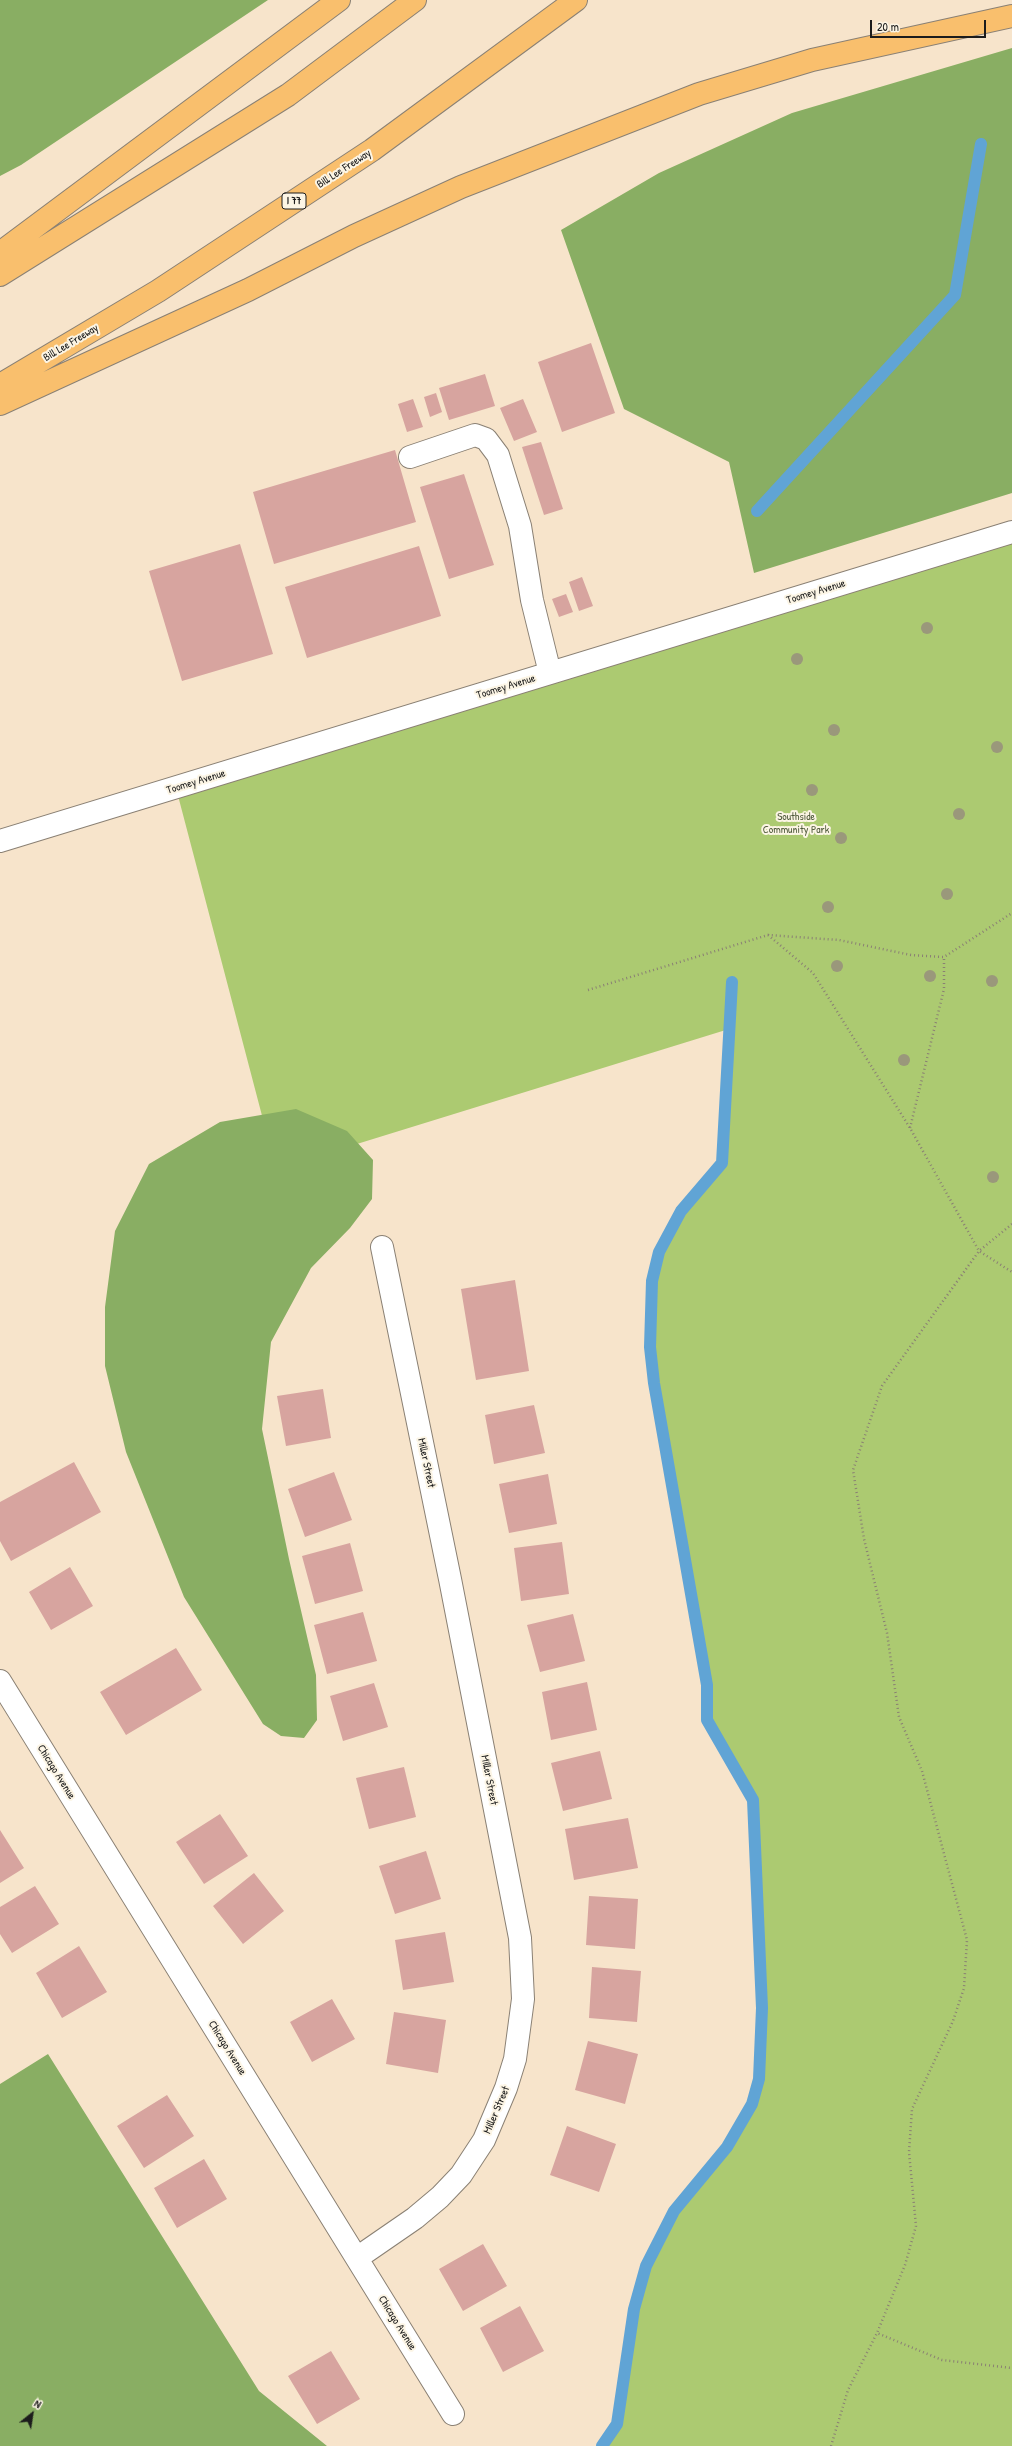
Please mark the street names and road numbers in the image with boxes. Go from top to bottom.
street label: Bill Lee Freeway [314,147,374,191]
road number: I 77 [282,193,306,209]
street label: Bill Lee Freeway [41,321,101,365]
street label: Toomey Avenue [785,577,847,607]
street label: Toomey Avenue [475,672,537,702]
street label: Toomey Avenue [165,767,227,797]
street label: Miller Street [414,1437,438,1489]
street label: Chicago Avenue [34,1742,78,1802]
street label: Miller Street [478,1754,500,1806]
street label: Chicago Avenue [205,2018,249,2078]
street label: Miller Street [481,2084,513,2136]
street label: Chicago Avenue [375,2293,419,2353]

